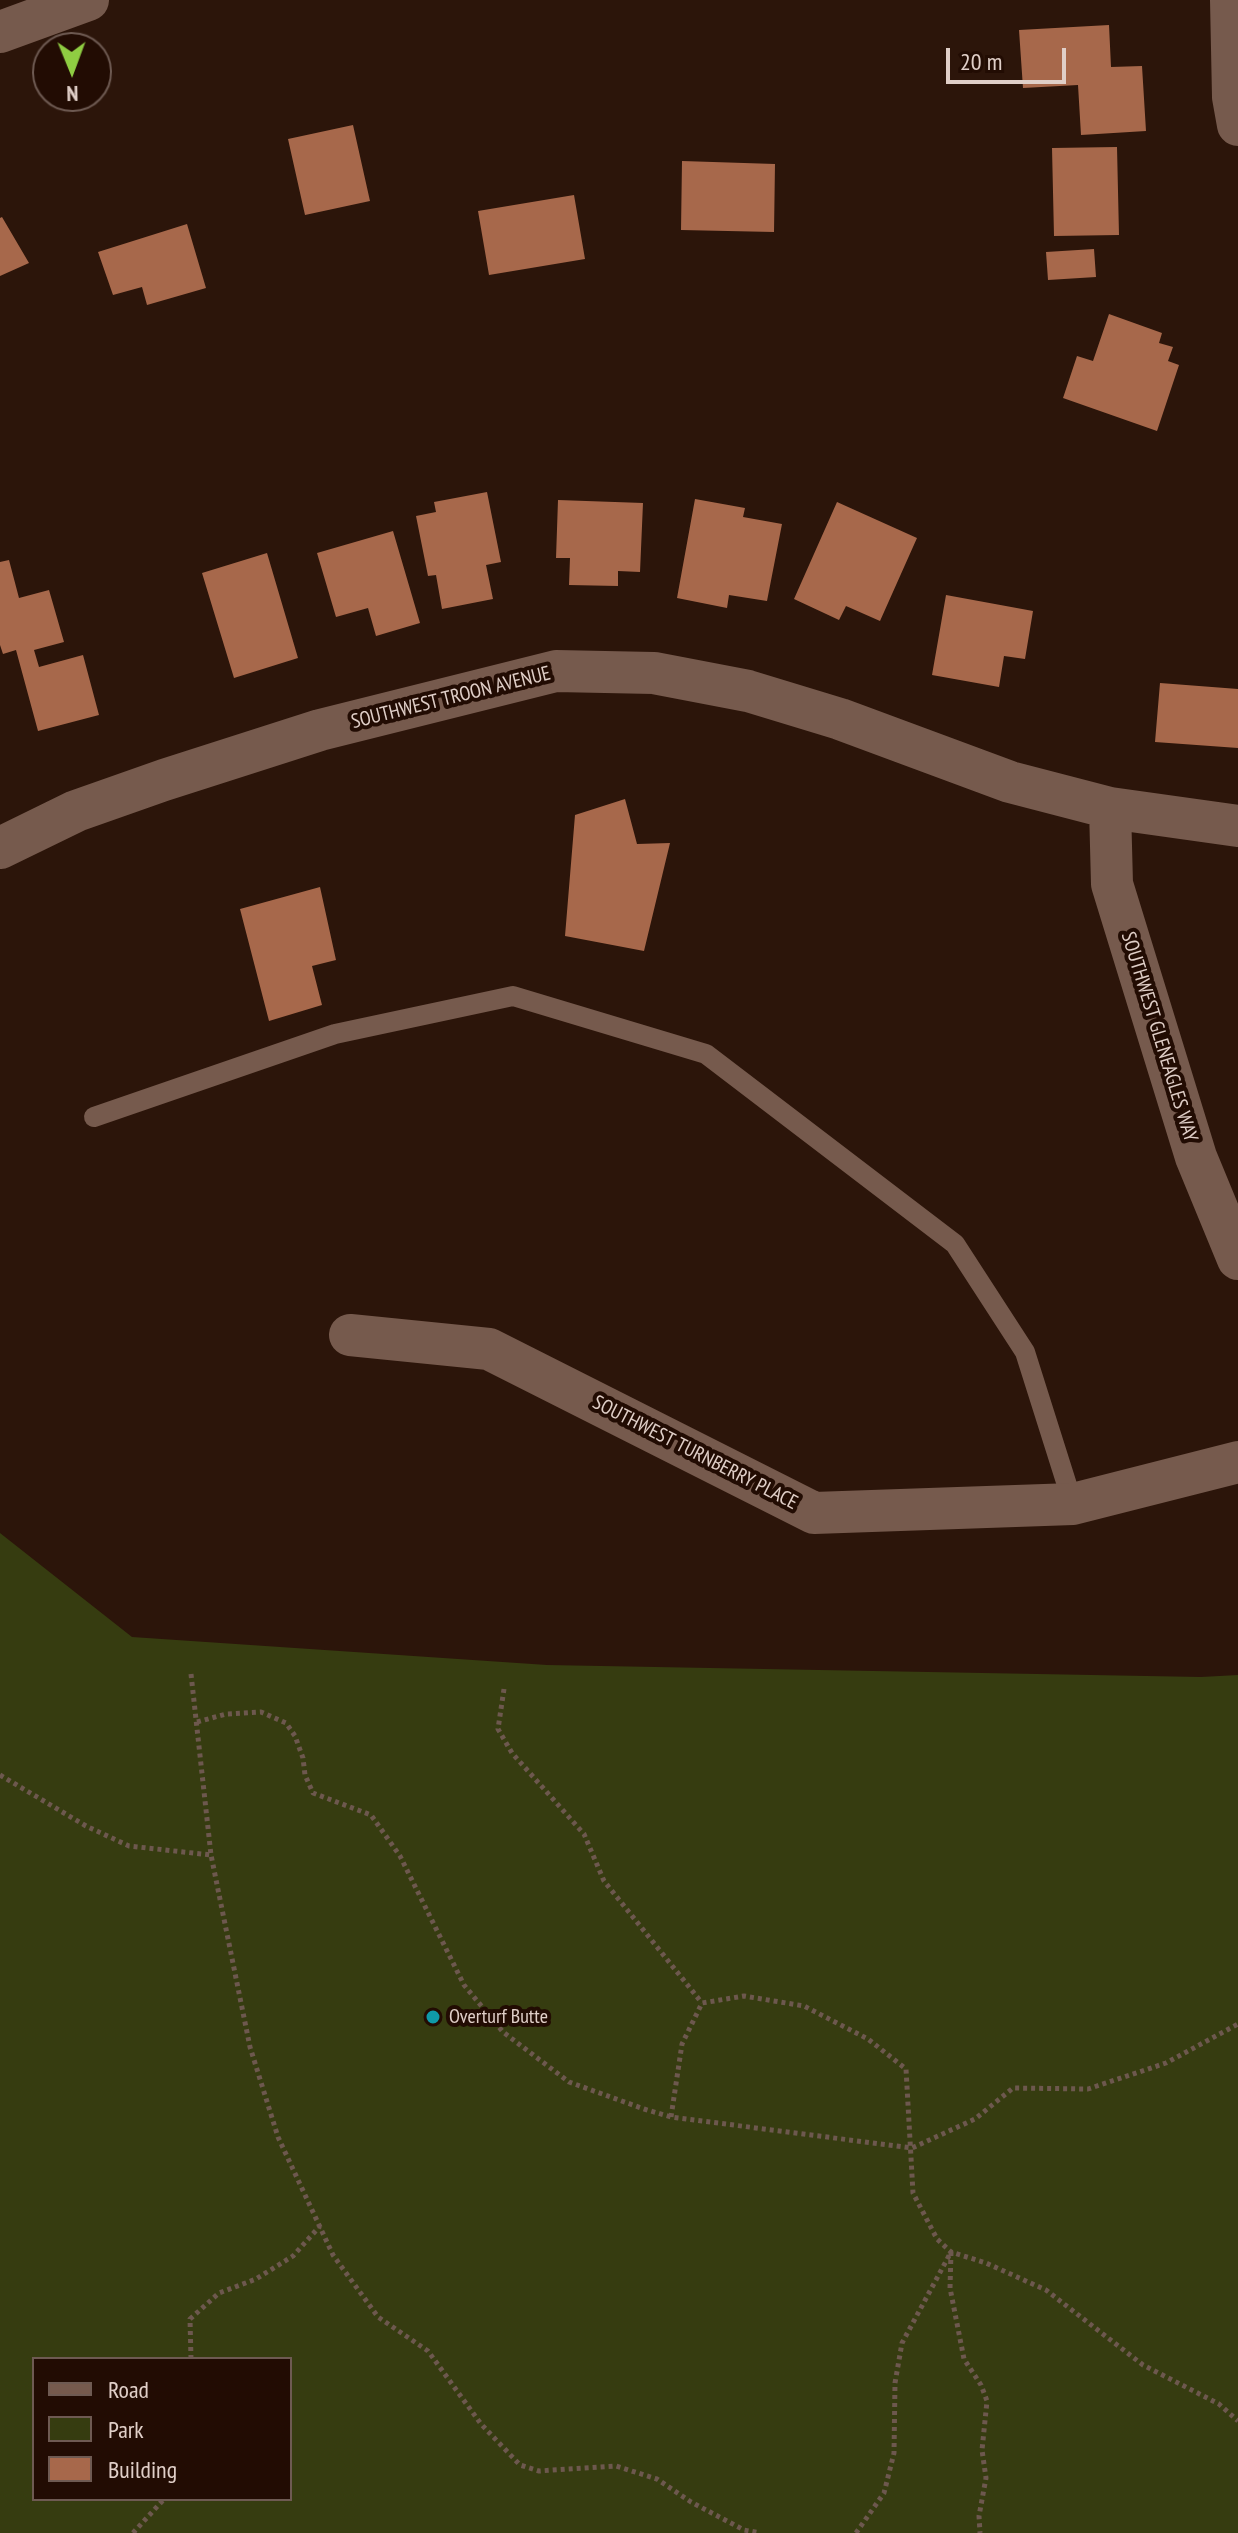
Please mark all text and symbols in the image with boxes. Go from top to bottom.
north arrow [32,32,112,112]
scale bar [950,32,1070,82]
text: 20 m [960,46,1002,77]
text: N [66,80,79,108]
street label: SOUTHWEST TROON AVENUE [349,662,553,734]
street label: SOUTHWEST GLENEAGLES WAY [1116,929,1202,1145]
street label: SOUTHWEST TURNBERRY PLACE [588,1391,802,1515]
place label: Overturf Butte [449,2005,548,2029]
marker: Overturf Butte [424,2008,442,2026]
legend [32,2357,292,2501]
text: Road [108,2374,149,2405]
text: Park [108,2414,144,2445]
text: Building [108,2454,177,2485]

